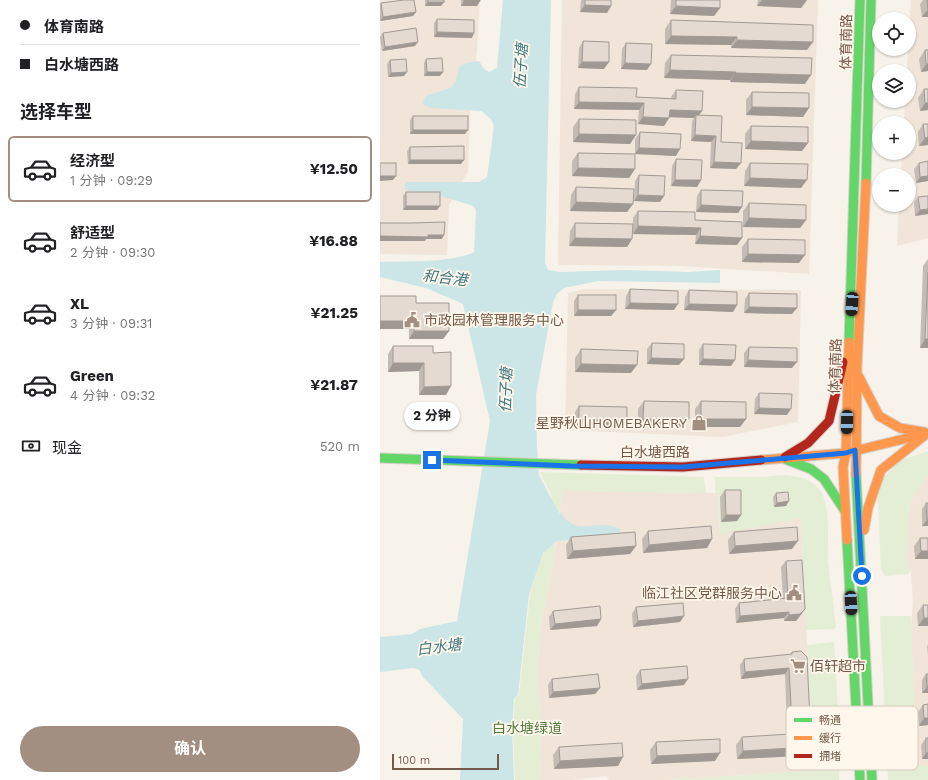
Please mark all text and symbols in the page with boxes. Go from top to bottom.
map controls [872,12,916,212]
button: locate [872,12,916,56]
street label: 体育南路 [838,14,854,70]
text: 体育南路 [44,18,104,36]
water label: 伍子塘 [511,40,531,89]
text: 白水塘西路 [44,56,119,74]
button: layers [872,64,916,108]
text: 选择车型 [20,101,92,122]
button: + [872,116,916,160]
icon: car [22,151,58,187]
text: 经济型 [70,152,115,170]
text: ¥12.50 [310,160,358,178]
button: − [872,168,916,212]
text: 1 分钟 · 09:29 [70,173,153,188]
icon: car [22,223,58,259]
text: 舒适型 [70,224,115,242]
text: ¥16.88 [309,232,358,250]
text: 2 分钟 · 09:30 [70,245,155,260]
water label: 和合港 [422,267,470,290]
car [845,292,859,316]
icon: car [22,295,58,331]
text: XL [70,295,89,313]
text: ¥21.25 [311,304,358,322]
public building icon: 市政园林管理服务中心 [403,311,421,329]
place label: 市政园林管理服务中心 [424,312,564,328]
text: 3 分钟 · 09:31 [70,316,152,331]
street label: 体育南路 [826,338,844,394]
water label: 伍子塘 [496,364,516,413]
icon: car [22,367,58,403]
text: Green [70,367,114,385]
text: ¥21.87 [310,376,358,394]
text: 4 分钟 · 09:32 [70,388,155,403]
callout: 2 分钟 [404,402,460,430]
text: 2 分钟 [413,408,451,423]
car [841,410,853,434]
shop icon: 星野秋山HOMEBAKERY [690,414,708,432]
place label: 星野秋山HOMEBAKERY [536,415,687,431]
icon: cash [20,435,42,457]
text: 现金 [52,439,82,457]
text: 520 m [320,439,360,454]
street label: 白水塘西路 [620,444,690,460]
route end [423,451,441,469]
route start [853,567,871,585]
public building icon: 临江社区党群服务中心 [785,584,803,602]
place label: 临江社区党群服务中心 [642,585,782,601]
car [844,591,858,615]
water label: 白水塘 [416,635,465,659]
supermarket icon: 佰轩超市 [789,657,807,675]
place label: 佰轩超市 [810,658,866,674]
legend [786,706,918,770]
text: 畅通 [819,714,841,727]
park label: 白水塘绿道 [492,720,562,736]
button: 确认 [20,726,360,772]
text: 缓行 [819,732,841,745]
text: 拥堵 [819,750,841,763]
scale bar [392,752,499,771]
text: 100 m [398,754,430,767]

